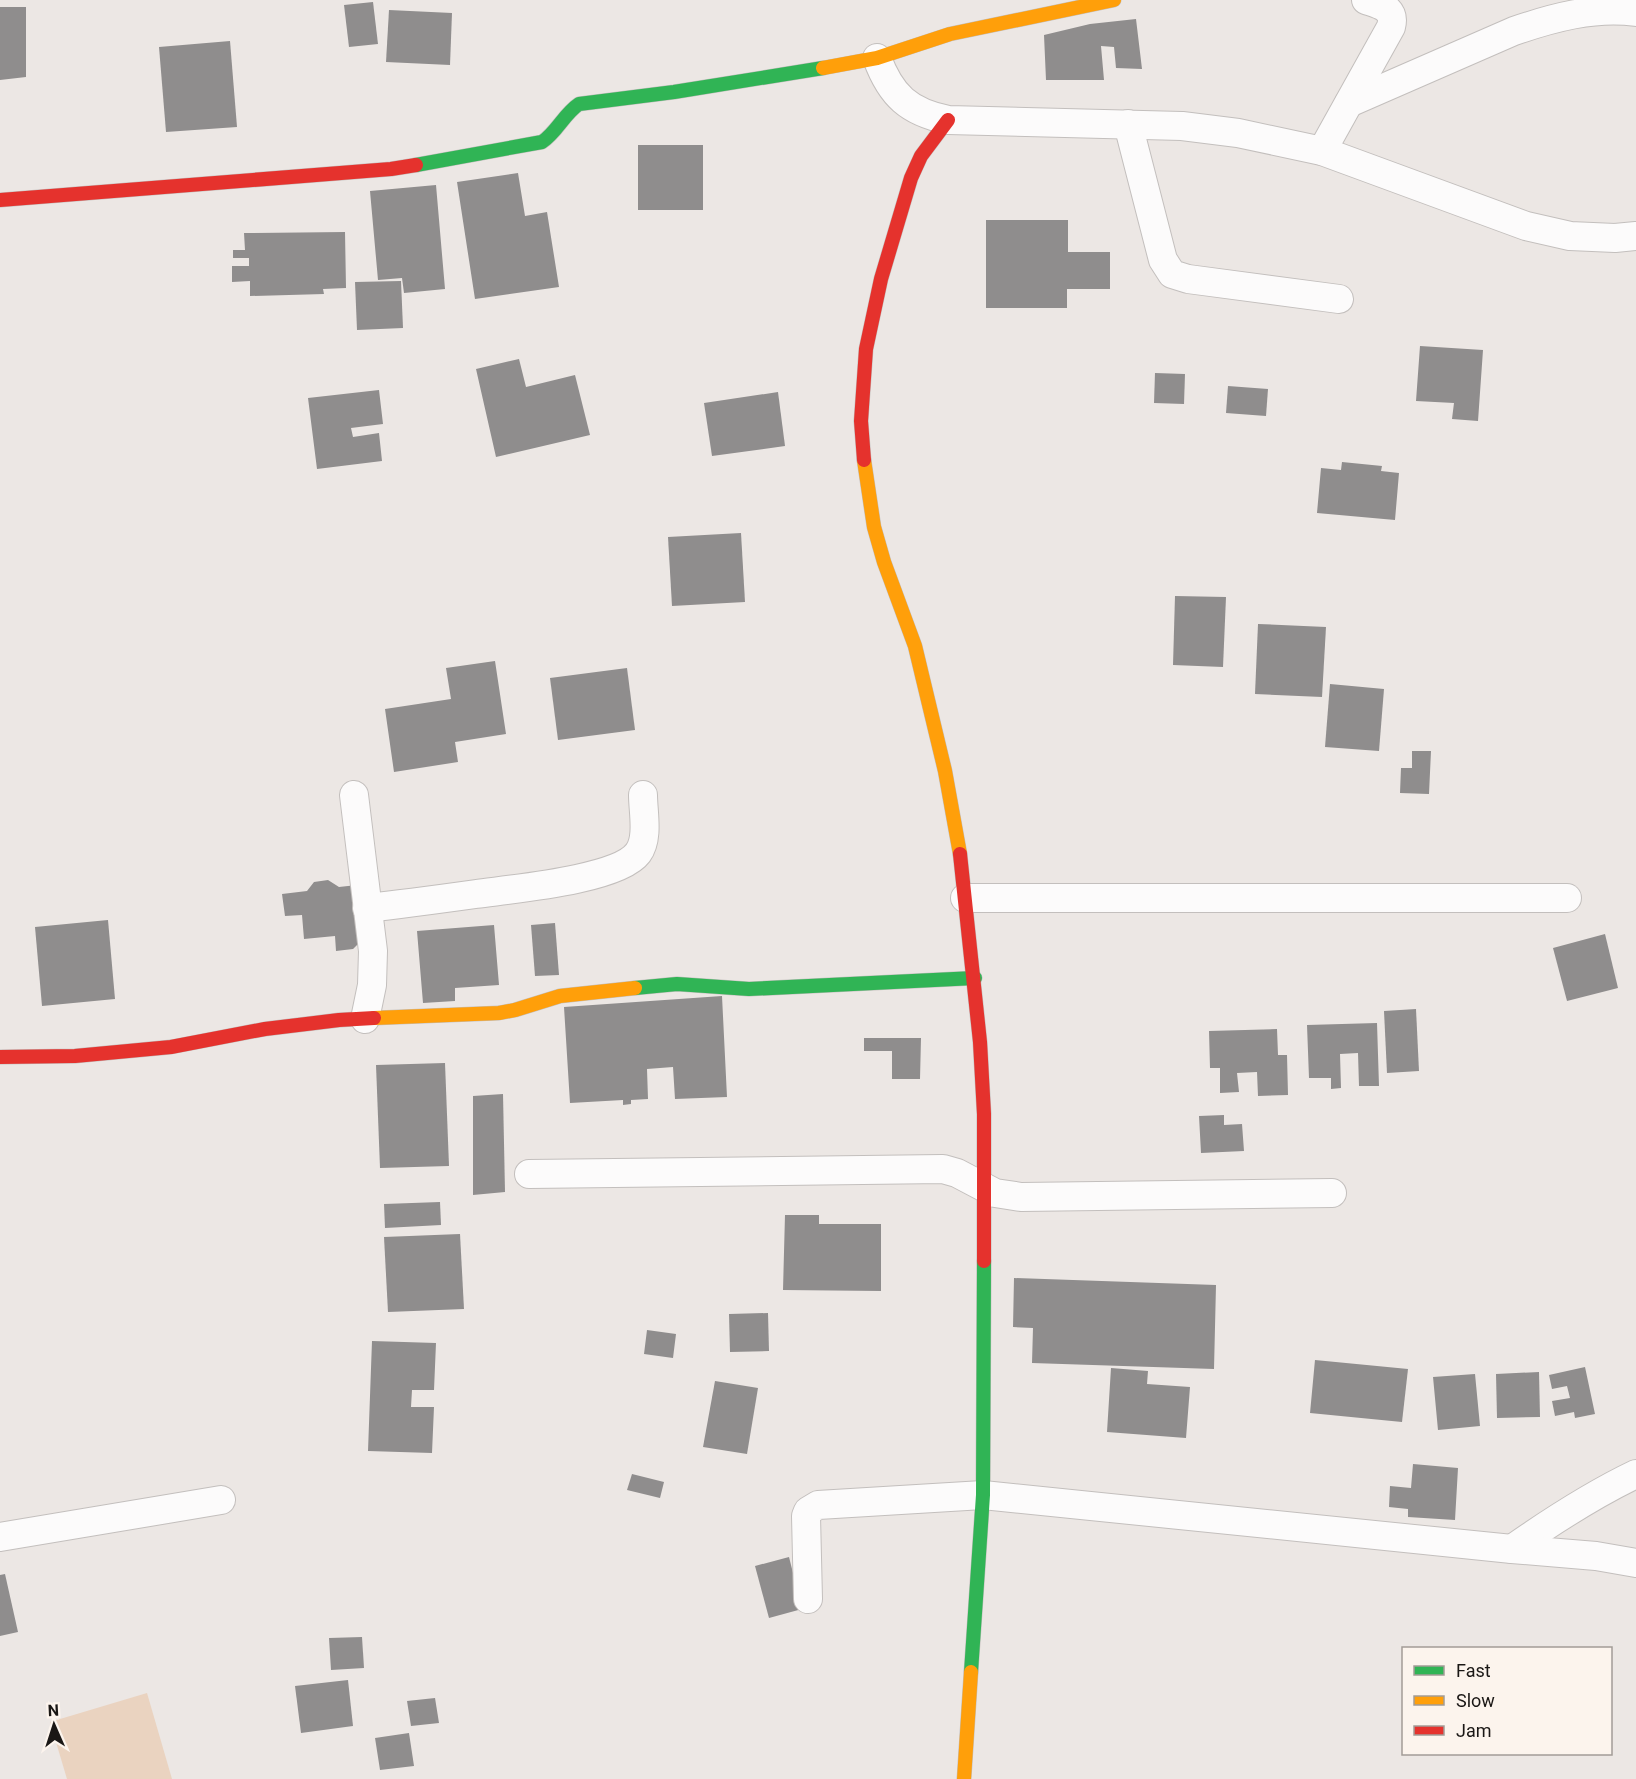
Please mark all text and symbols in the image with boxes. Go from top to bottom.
legend [1402,1647,1612,1755]
text: Fast [1456,1660,1491,1681]
text: Slow [1456,1690,1495,1711]
north arrow [24,1695,84,1755]
text: N [47,1701,59,1720]
text: Jam [1456,1720,1492,1741]

